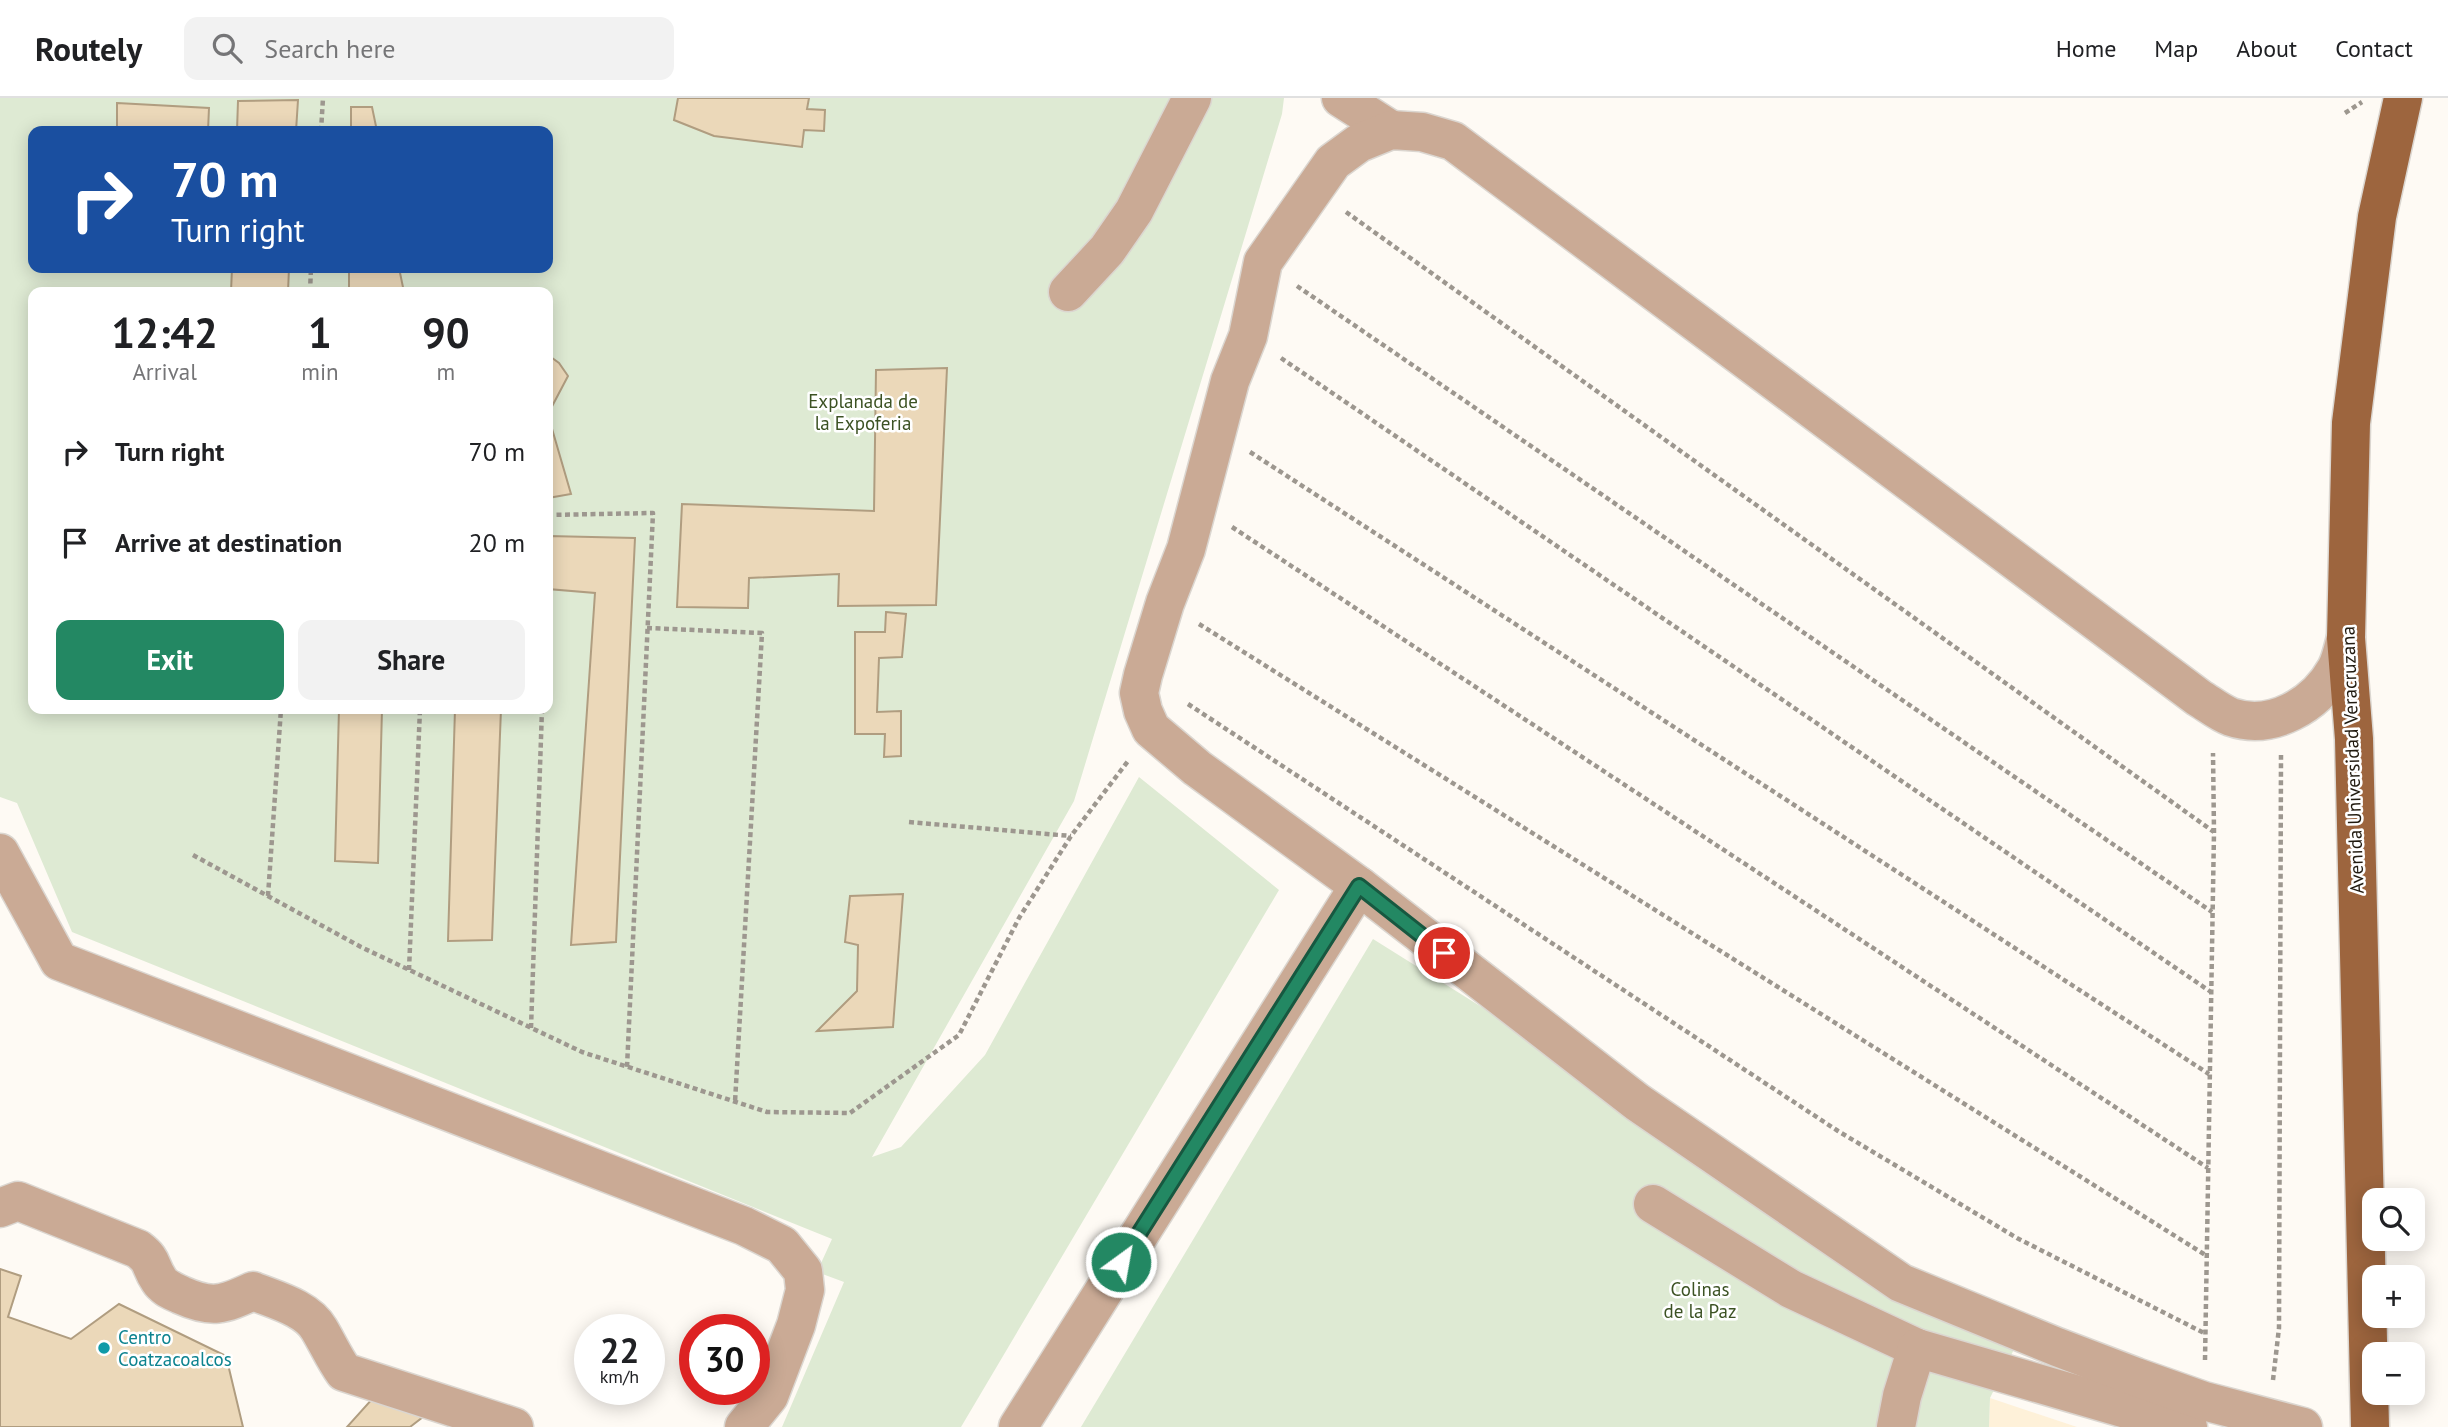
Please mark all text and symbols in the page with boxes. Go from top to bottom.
search box [184,17,674,80]
text: Routely [35,27,142,70]
icon: search [208,29,246,67]
text: Search here [264,32,395,65]
text: Home [2056,33,2116,64]
text: Map [2154,33,2198,64]
text: About [2236,33,2297,64]
text: Contact [2335,33,2413,64]
text: 70 m [171,147,278,211]
icon: right [56,154,147,245]
text: Turn right [171,209,305,251]
text: 12:42 [111,305,218,360]
text: 1 [308,305,332,360]
text: 90 [422,305,470,360]
text: Arrival [132,357,197,386]
text: min [301,357,339,386]
text: m [436,357,455,386]
park label: Explanada de la Expoferia [808,389,918,435]
icon: right [56,433,94,471]
text: Turn right [115,435,224,468]
text: 70 m [469,435,525,468]
icon: arrive [56,524,94,562]
text: Arrive at destination [115,526,342,559]
text: 20 m [469,526,525,559]
button: Exit [56,620,284,700]
button: Share [298,620,525,700]
street label: Avenida Universidad Veracruzana [2335,626,2369,894]
pin [1414,923,1474,983]
icon: arrive [1425,934,1463,972]
map controls [2362,1188,2425,1405]
button: search [2362,1188,2425,1251]
position arrow [1084,1225,1158,1299]
button: + [2362,1265,2425,1328]
park label: Colinas de la Paz [1664,1277,1736,1323]
speed limit sign: 30 [679,1314,770,1405]
place label: Centro Coatzacoalcos [118,1325,232,1371]
text: 22 [600,1327,639,1373]
marker: Centro Coatzacoalcos [96,1340,112,1356]
button: − [2362,1342,2425,1405]
text: km/h [600,1365,639,1388]

